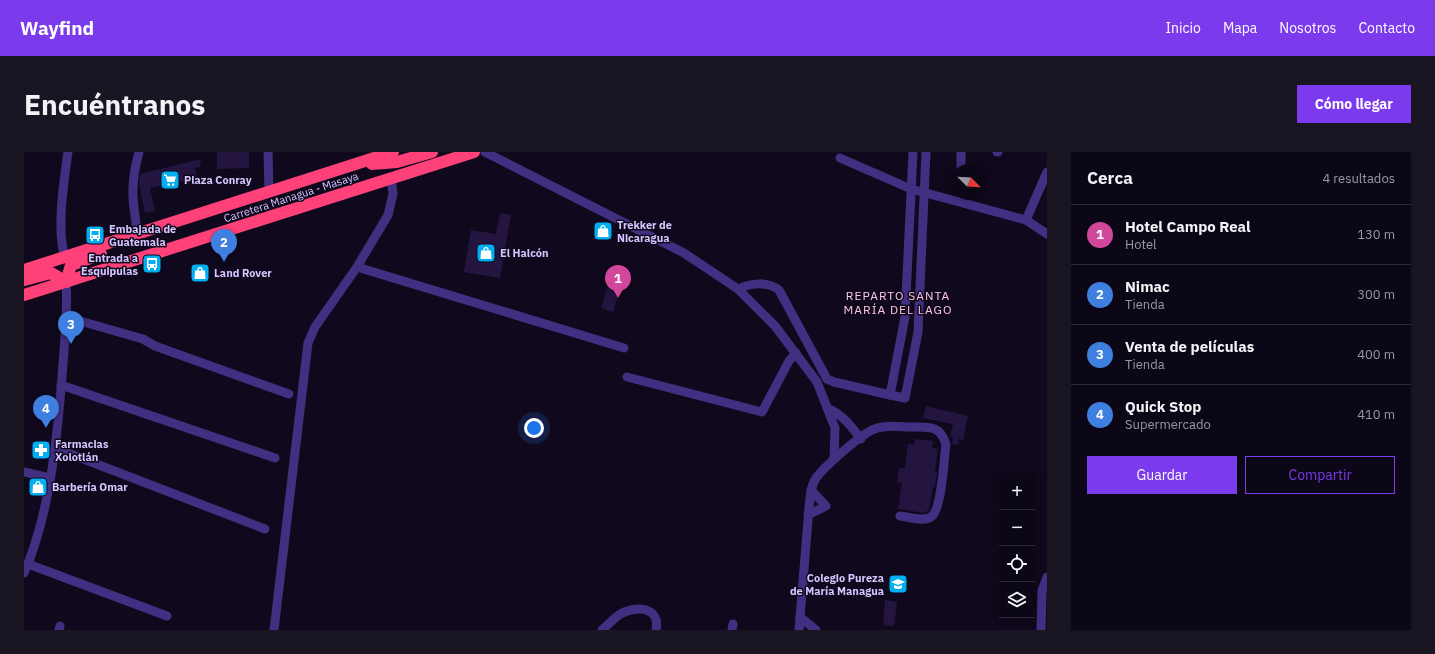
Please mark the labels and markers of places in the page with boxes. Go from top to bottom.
supermarket icon: Plaza Conray [159,169,181,191]
place label: Plaza Conray [184,173,252,187]
place label: Trekker de Nicaragua [617,218,672,245]
shop icon: Trekker de Nicaragua [592,220,614,242]
place label: Embajada de Guatemala [109,222,176,249]
bus stop icon: Embajada de Guatemala [84,224,106,246]
pin: 2 [211,229,237,262]
shop icon: El Halcón [475,242,497,264]
place label: El Halcón [500,246,549,260]
place label: Entrada a Esquipulas [81,251,138,278]
bus stop icon: Entrada a Esquipulas [141,253,163,275]
shop icon: Land Rover [189,262,211,284]
pin: 1 [605,265,631,298]
place label: Land Rover [214,266,272,280]
pin: 3 [58,311,84,344]
pin: 4 [33,395,59,428]
place label: Farmacias Xolotlán [55,437,109,464]
pharmacy icon: Farmacias Xolotlán [30,439,52,461]
shop icon: Barbería Omar [27,476,49,498]
place label: Barbería Omar [52,480,128,494]
place label: Colegio Pureza de María Managua [790,571,884,598]
school or university icon: Colegio Pureza de María Managua [887,573,909,595]

